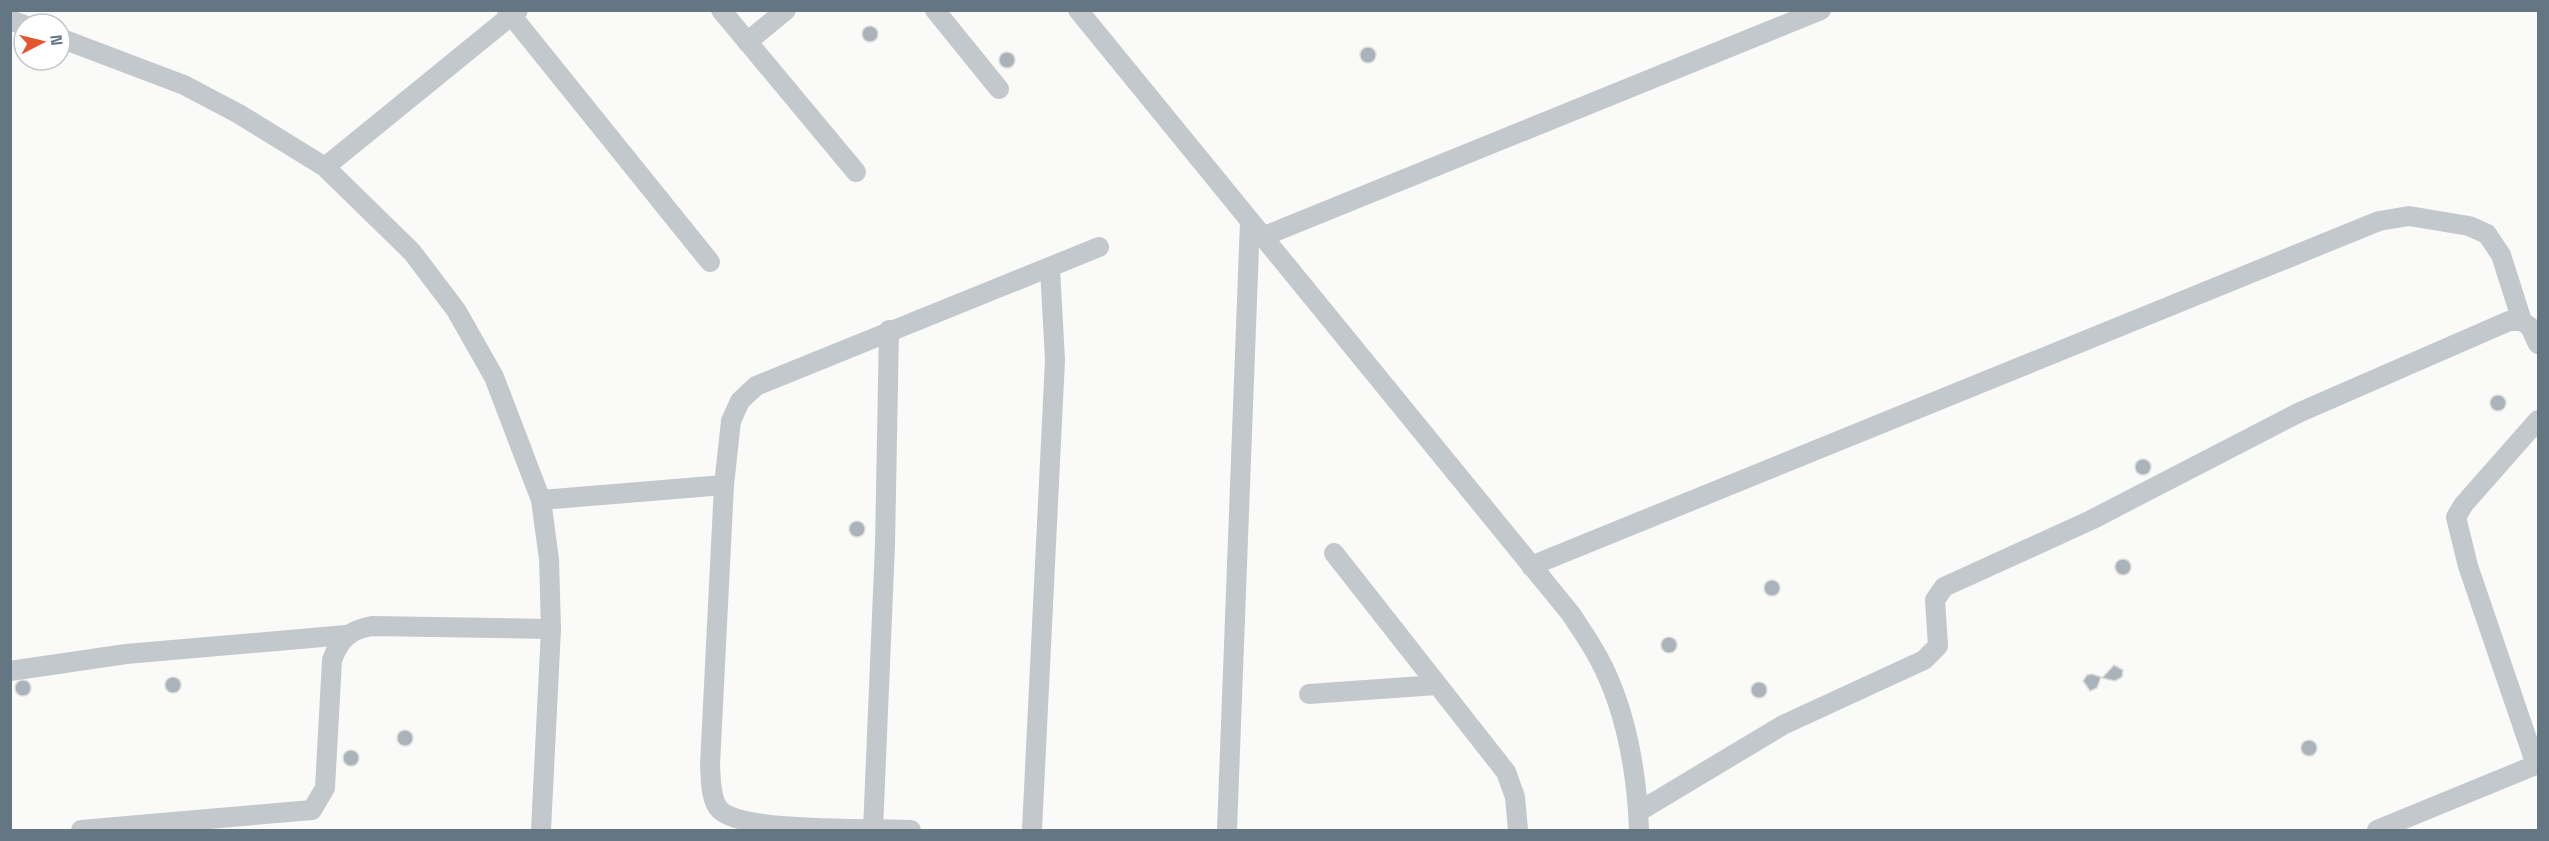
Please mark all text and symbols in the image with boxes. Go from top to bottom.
north arrow [12,12,72,72]
text: N [45,34,67,47]

